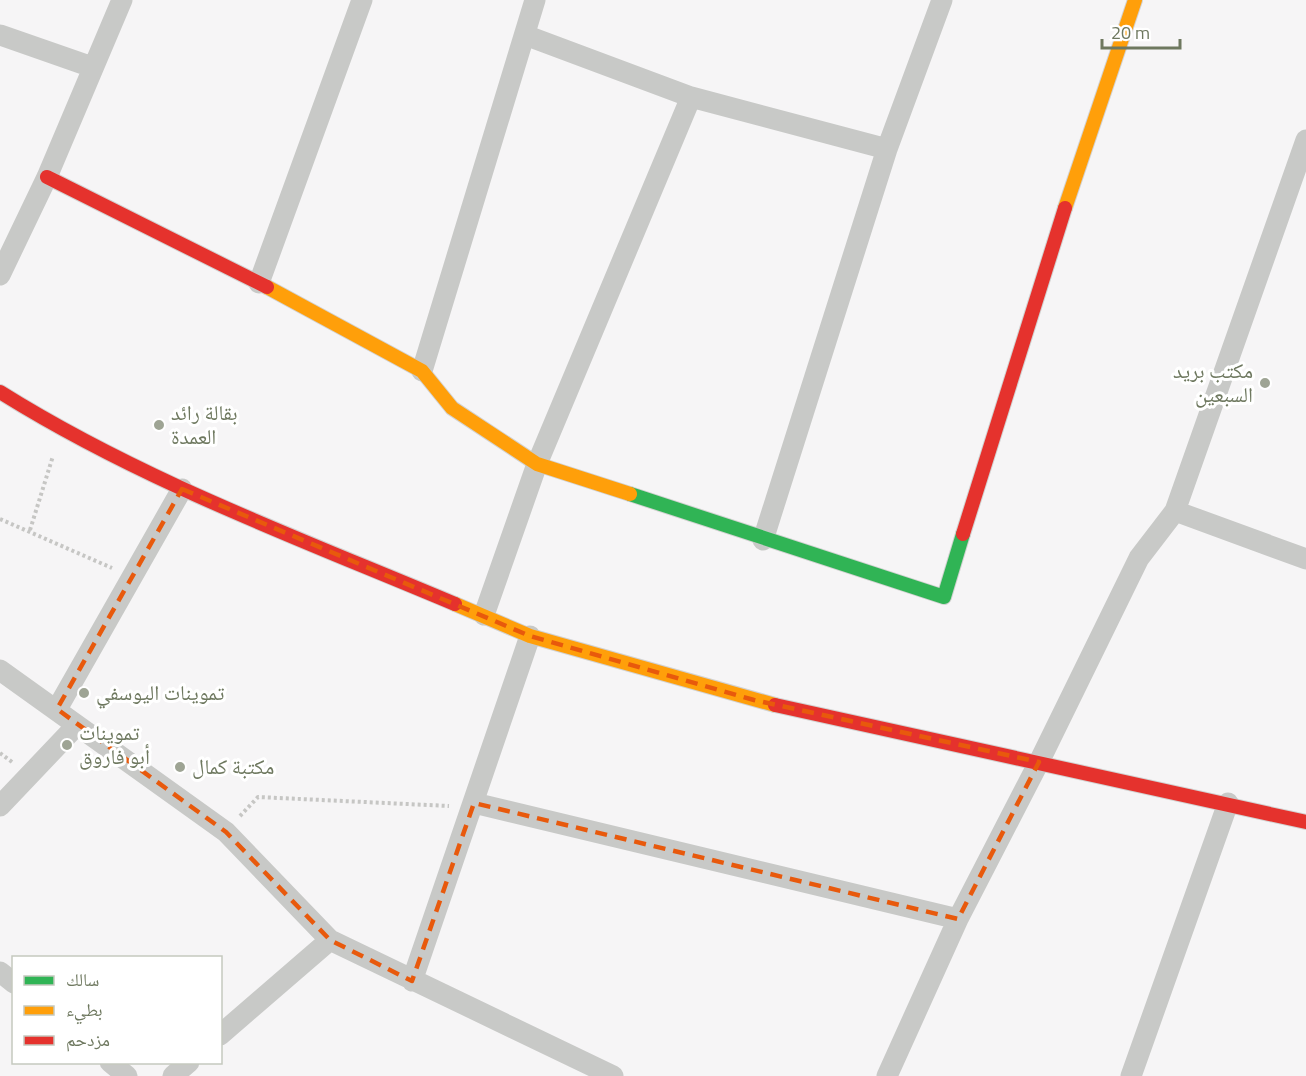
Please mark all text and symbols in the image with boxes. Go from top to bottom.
scale bar [1102,12,1180,50]
text: 20 m [1111,19,1150,46]
place label: مكتب بريد السبعين [1173,354,1253,410]
marker: مكتب بريد السبعين [1258,376,1272,390]
place label: بقالة رائد العمدة [171,396,238,452]
marker: بقالة رائد العمدة [152,418,166,432]
place label: تموينات اليوسفي [96,676,224,709]
marker: تموينات اليوسفي [77,686,91,700]
place label: تموينات أبو فاروق [79,716,150,772]
marker: تموينات أبو فاروق [60,738,74,752]
place label: مكتبة كمال [192,750,274,782]
marker: مكتبة كمال [173,760,187,774]
legend [12,956,222,1064]
text: سالك [66,966,99,993]
text: بطيء [66,996,103,1025]
text: مزدحم [66,1026,110,1053]

